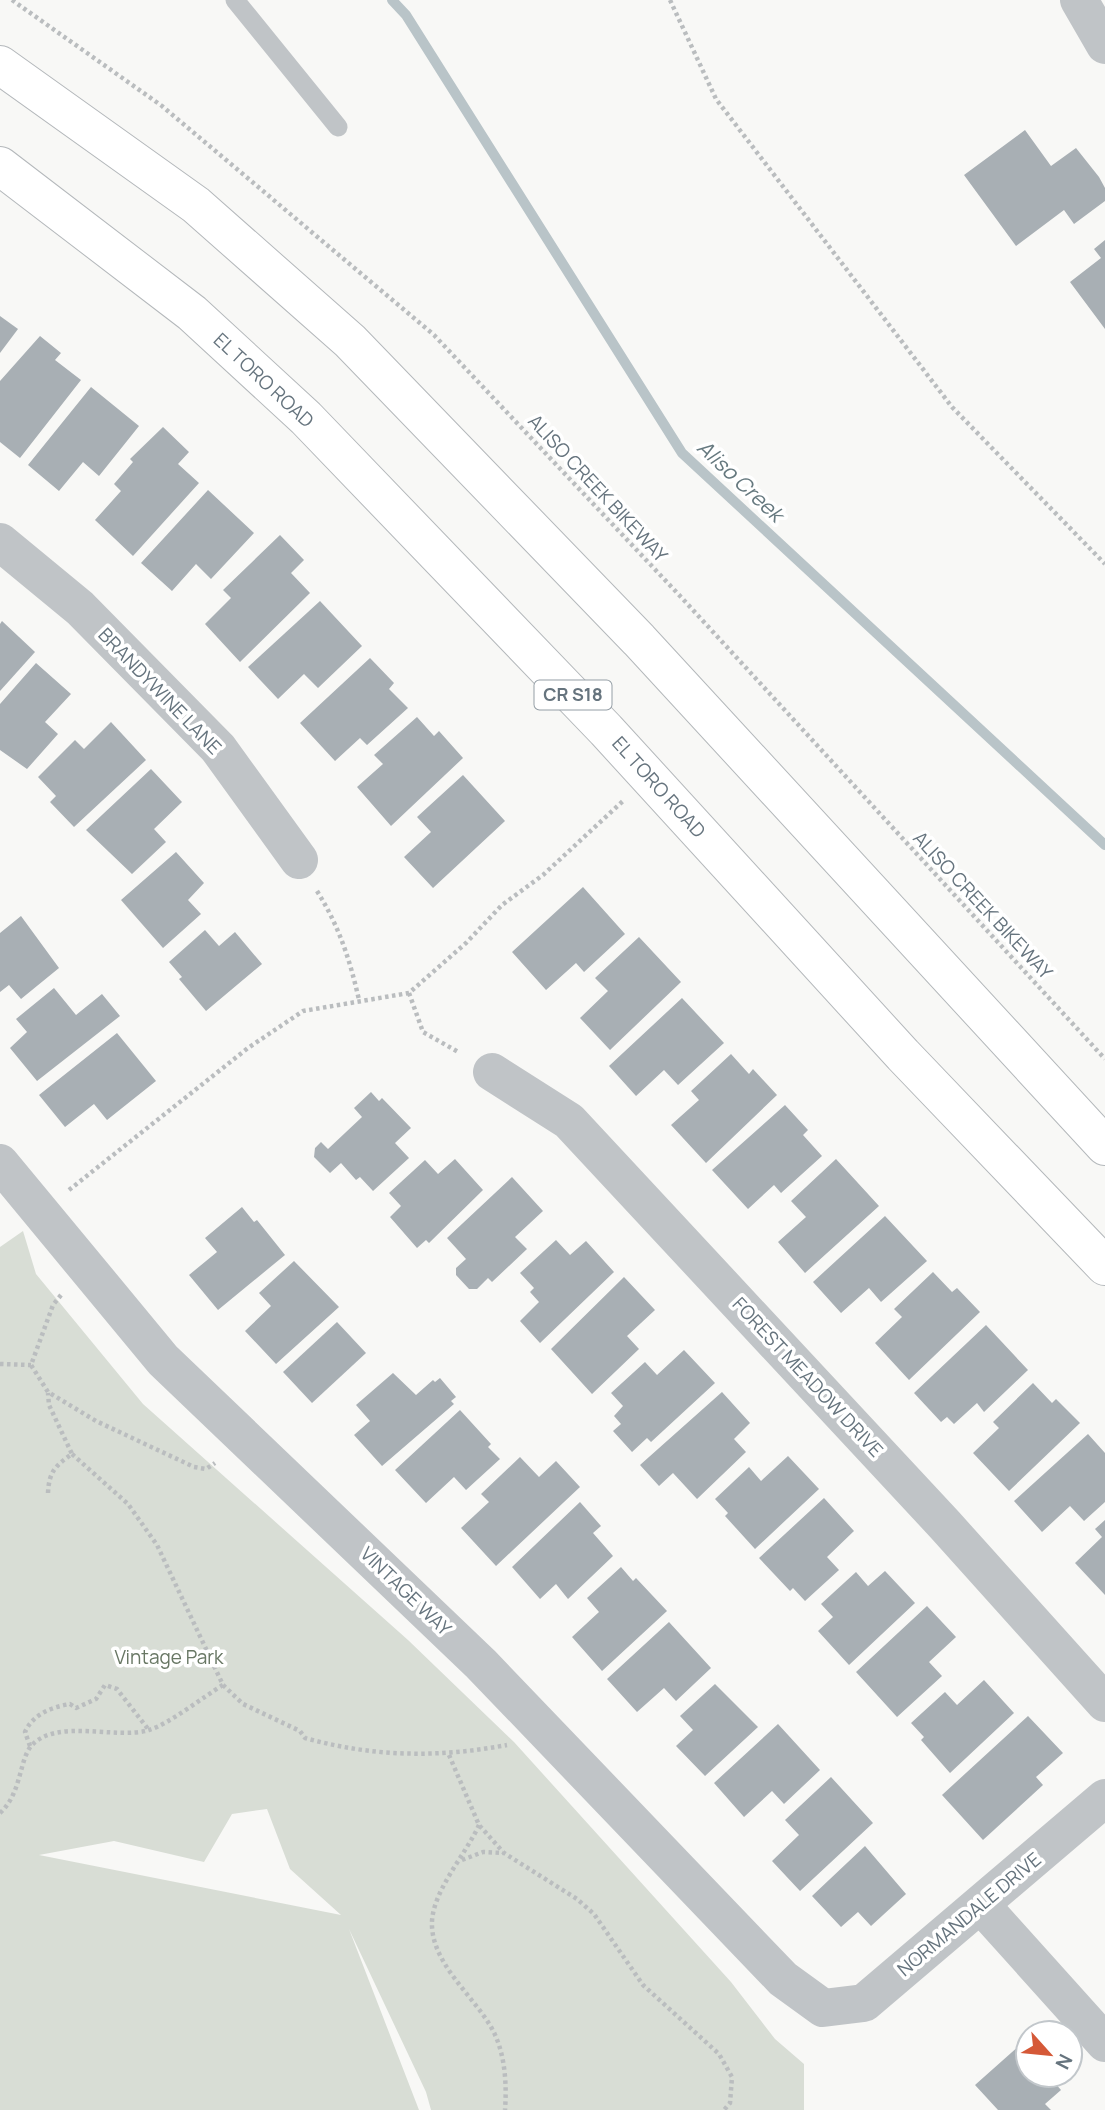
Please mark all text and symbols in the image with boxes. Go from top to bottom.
street label: EL TORO ROAD [208,327,320,433]
street label: ALISO CREEK BIKEWAY [523,408,674,568]
water label: Aliso Creek [692,433,792,529]
street label: BRANDYWINE LANE [93,622,227,760]
road number: CR S18 [534,680,612,710]
street label: EL TORO ROAD [606,731,712,843]
street label: ALISO CREEK BIKEWAY [908,825,1059,985]
street label: FOREST MEADOW DRIVE [727,1291,889,1463]
street label: VINTAGE WAY [355,1541,458,1641]
park label: Vintage Park [115,1644,224,1670]
street label: NORMANDALE DRIVE [892,1846,1046,1982]
north arrow [1014,2019,1084,2089]
text: N [1049,2050,1079,2074]

